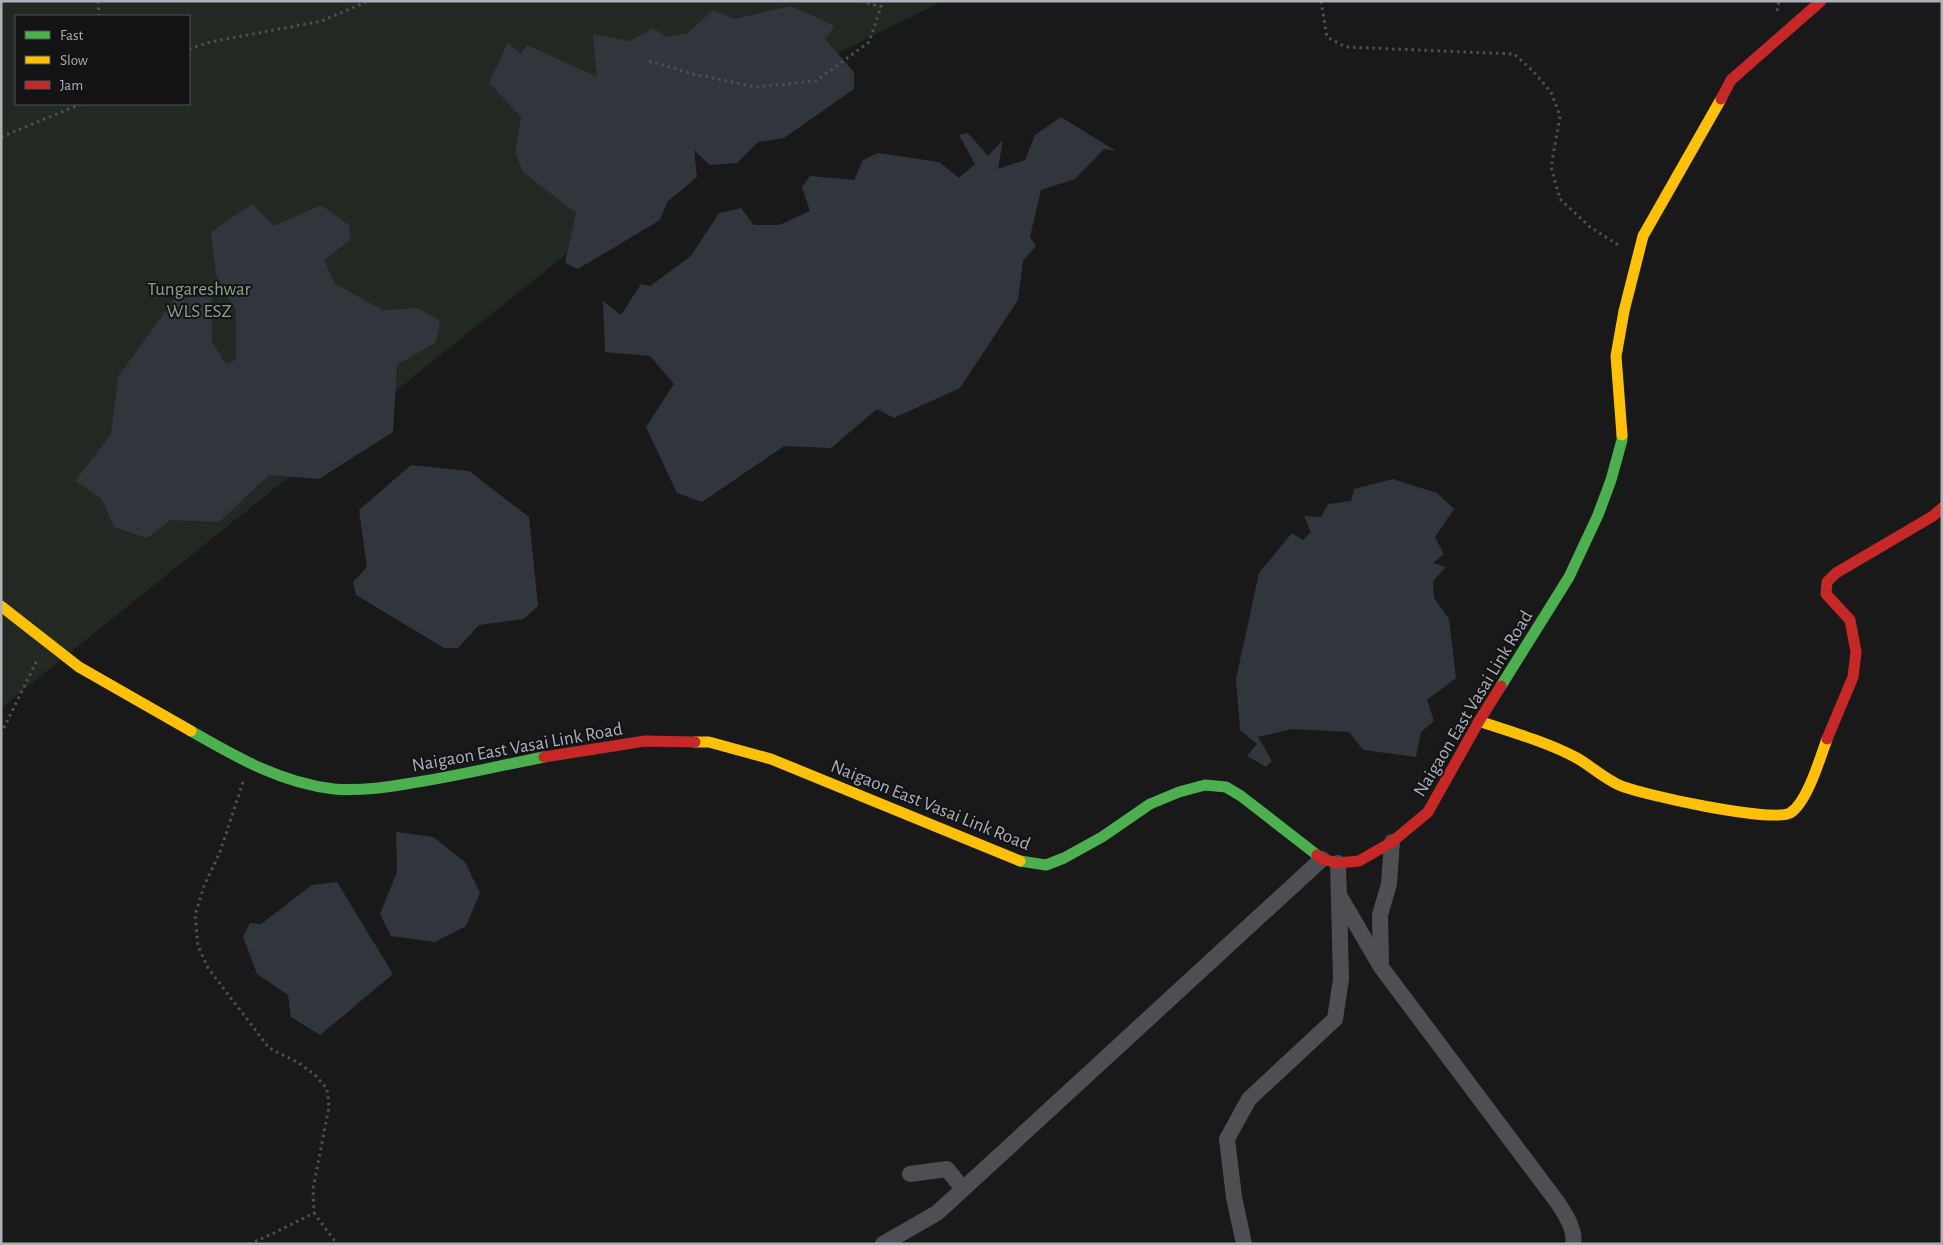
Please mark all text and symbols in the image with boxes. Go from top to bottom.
legend [15,15,190,105]
text: Fast [60,28,84,43]
text: Slow [60,53,88,68]
text: Jam [60,78,83,93]
park label: Tungareshwar WLS ESZ [147,280,251,321]
street label: Naigaon East Vasai Link Road [1410,607,1536,800]
street label: Naigaon East Vasai Link Road [410,720,624,775]
street label: Naigaon East Vasai Link Road [828,757,1033,854]

